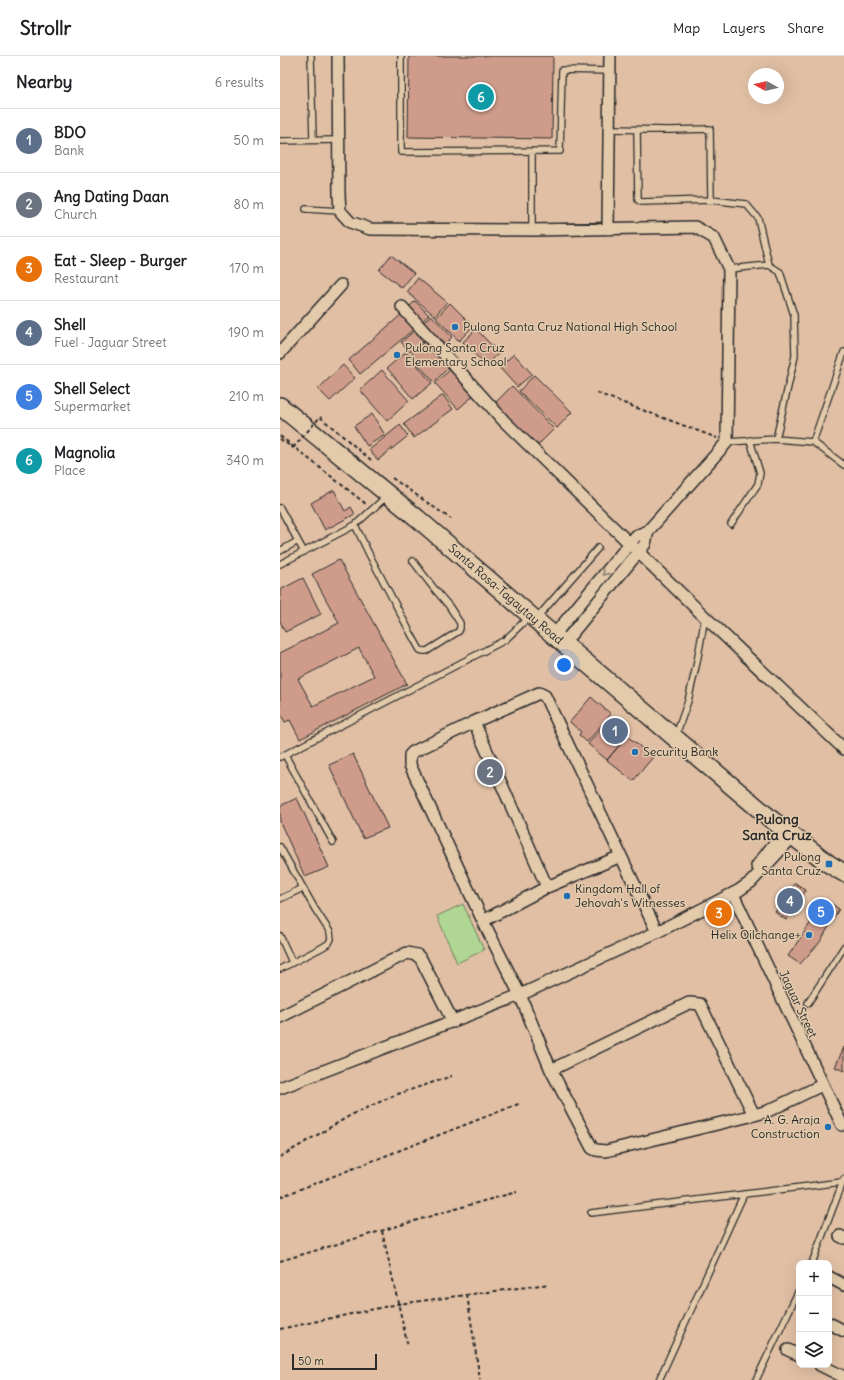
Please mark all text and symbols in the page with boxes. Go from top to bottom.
text: Strollr [20,16,71,40]
text: Map [673,19,700,37]
text: Layers [722,19,765,37]
text: Share [787,19,824,37]
north arrow [748,68,784,104]
text: Nearby [16,71,72,93]
text: 6 results [215,74,264,91]
pin: 6 [468,82,494,112]
text: BDO [54,123,86,142]
text: 1 [26,132,32,149]
text: 50 m [233,132,264,149]
text: Bank [54,142,84,159]
text: Ang Dating Daan [54,187,169,206]
text: 2 [25,196,33,213]
text: 80 m [233,196,264,213]
text: Church [54,206,97,223]
text: Eat - Sleep - Burger [54,251,187,270]
text: 3 [25,260,33,277]
text: 170 m [229,260,264,277]
text: Restaurant [54,270,119,287]
text: Shell [54,315,86,334]
place label: Pulong Santa Cruz National High School [463,319,677,334]
marker: Pulong Santa Cruz National High School [450,322,460,332]
text: 4 [25,324,33,341]
text: 190 m [228,324,264,341]
text: Fuel · Jaguar Street [54,334,167,351]
place label: Pulong Santa Cruz Elementary School [405,340,506,369]
marker: Pulong Santa Cruz Elementary School [392,350,402,360]
text: Shell Select [54,379,130,398]
text: 5 [25,388,33,405]
text: 210 m [229,388,264,405]
text: Supermarket [54,398,131,415]
text: Magnolia [54,443,115,462]
text: 6 [25,452,33,469]
text: 340 m [226,452,264,469]
text: Place [54,462,85,479]
street label: Santa Rosa-Tagaytay Road [446,540,567,647]
one-way arrow [603,568,610,576]
your location [554,655,574,675]
pin: 1 [602,716,628,746]
place label: Security Bank [643,744,718,759]
marker: Security Bank [630,747,640,757]
pin: 2 [477,757,503,787]
district label: Pulong Santa Cruz [742,810,812,844]
place label: Pulong Santa Cruz [761,849,821,878]
marker: Pulong Santa Cruz [824,859,834,869]
place label: Kingdom Hall of Jehovah's Witnesses [575,881,685,910]
pin: 4 [777,886,803,916]
marker: Kingdom Hall of Jehovah's Witnesses [562,891,572,901]
pin: 5 [808,897,834,927]
pin: 3 [706,898,732,928]
place label: Helix Oilchange+ [711,927,801,942]
marker: Helix Oilchange+ [804,930,814,940]
street label: Jaguar Street [776,967,821,1040]
place label: A. G. Araja Construction [751,1112,820,1141]
marker: A. G. Araja Construction [823,1122,833,1132]
map controls [796,1260,832,1368]
button: + [796,1260,832,1296]
button: − [796,1296,832,1332]
button: layers [796,1332,832,1368]
scale bar [292,1352,377,1371]
text: 50 m [298,1354,324,1368]

